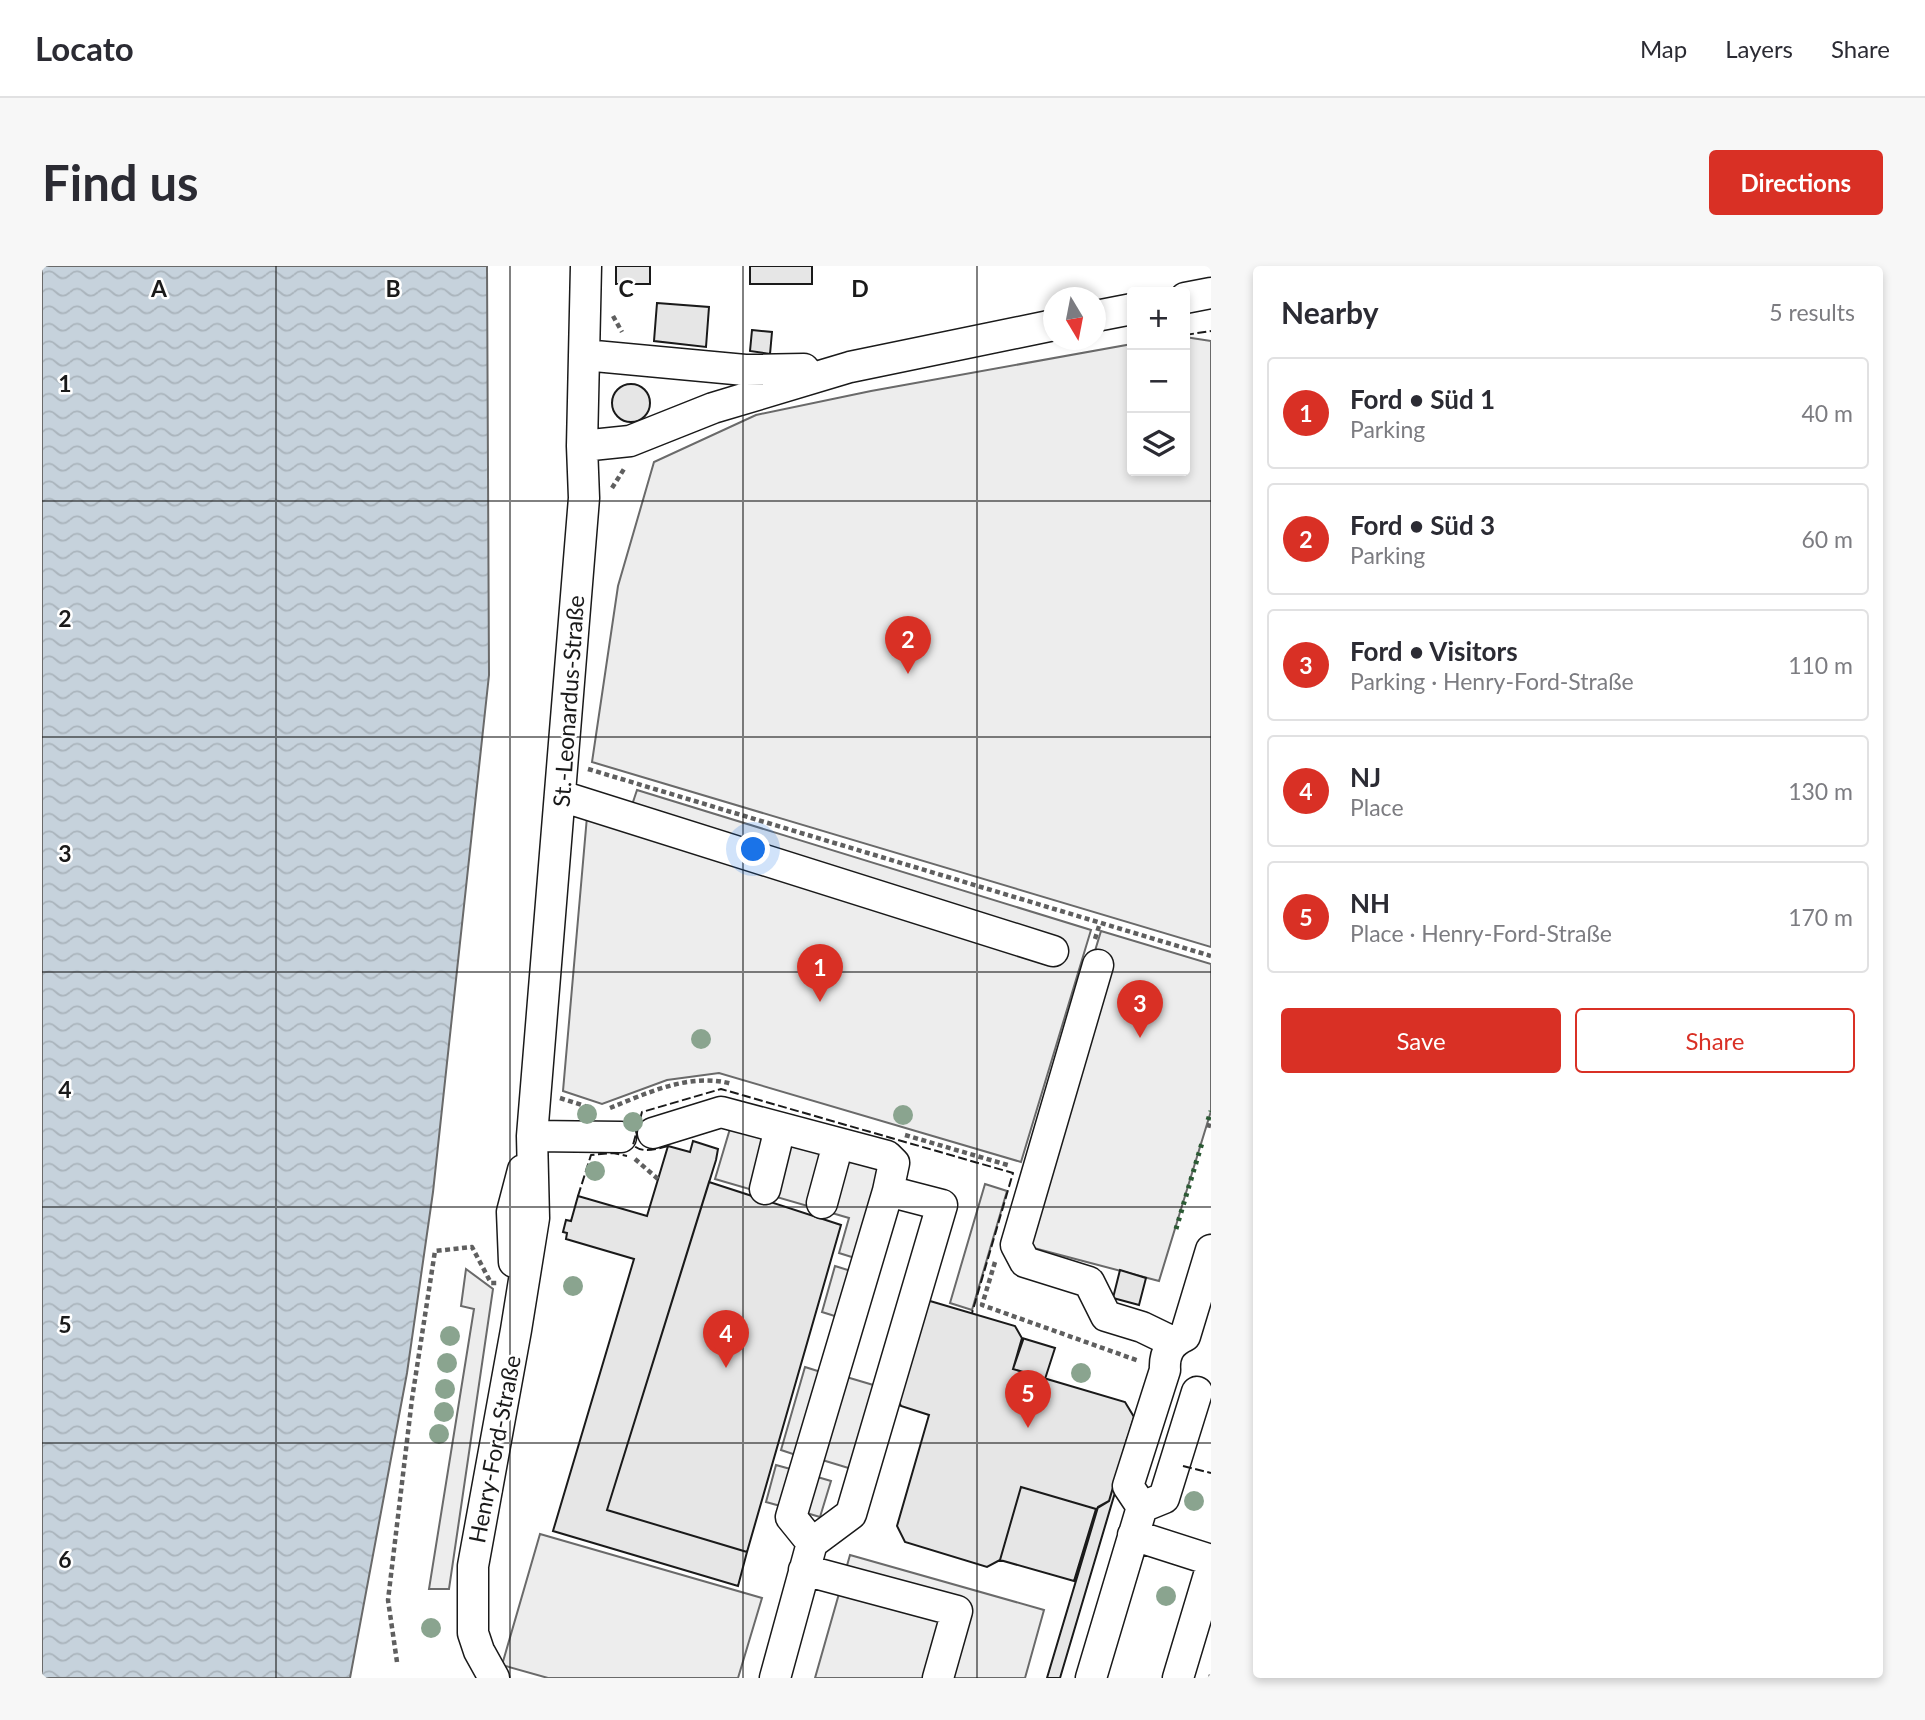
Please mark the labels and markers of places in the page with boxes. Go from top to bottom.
pin: 2 [885,616,931,674]
pin: 1 [797,944,843,1002]
pin: 3 [1117,980,1163,1038]
pin: 4 [703,1310,749,1368]
pin: 5 [1005,1370,1051,1428]

